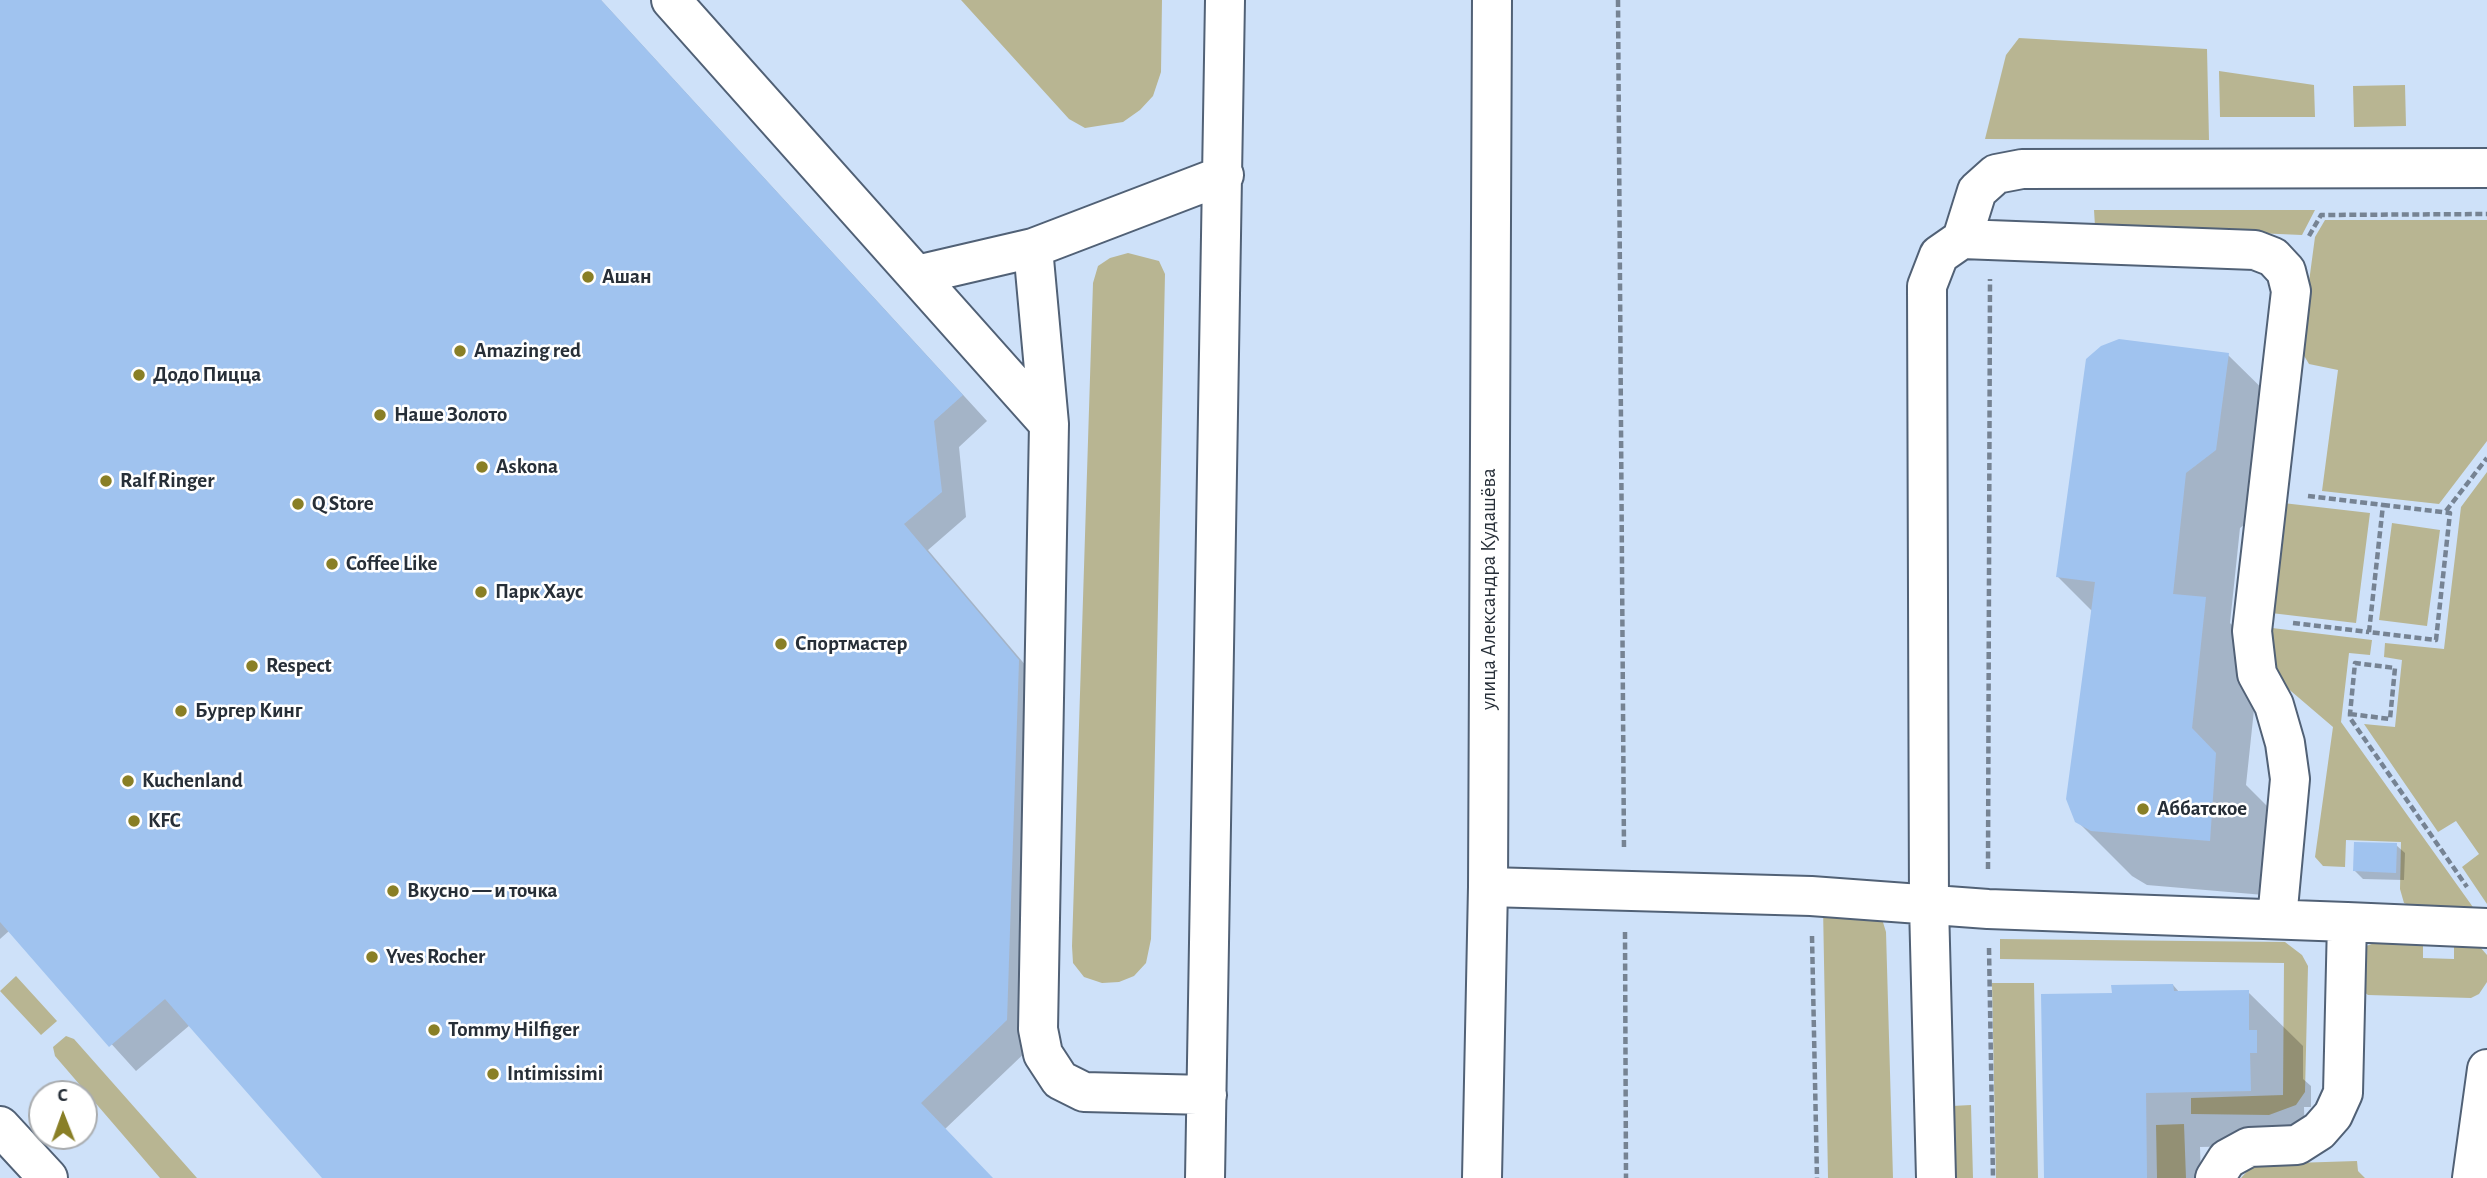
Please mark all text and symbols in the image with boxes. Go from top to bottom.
place label: Ашан [602,264,651,290]
marker: Ашан [580,269,596,285]
place label: Amazing red [474,338,581,364]
marker: Amazing red [452,343,468,359]
place label: Додо Пицца [153,362,261,388]
marker: Додо Пицца [131,367,147,383]
place label: Наше Золото [394,402,507,428]
marker: Наше Золото [372,407,388,423]
place label: Askona [496,454,558,480]
marker: Askona [474,459,490,475]
place label: Ralf Ringer [120,468,214,494]
street label: улица Александра Кудашёва [1476,468,1502,710]
marker: Ralf Ringer [98,473,114,489]
place label: Q Store [312,491,374,517]
marker: Q Store [290,496,306,512]
place label: Coffee Like [346,551,437,577]
marker: Coffee Like [324,556,340,572]
place label: Парк Хаус [495,579,583,605]
marker: Парк Хаус [473,584,489,600]
place label: Спортмастер [795,631,907,657]
marker: Спортмастер [773,636,789,652]
place label: Respect [266,653,332,679]
marker: Respect [244,658,260,674]
place label: Бургер Кинг [195,698,302,724]
marker: Бургер Кинг [173,703,189,719]
place label: Kuchenland [142,768,243,794]
marker: Kuchenland [120,773,136,789]
place label: Аббатское [2157,796,2247,822]
marker: Аббатское [2135,801,2151,817]
place label: KFC [148,808,181,834]
marker: KFC [126,813,142,829]
place label: Вкусно — и точка [407,878,558,904]
marker: Вкусно — и точка [385,883,401,899]
place label: Yves Rocher [386,944,485,970]
marker: Yves Rocher [364,949,380,965]
place label: Tommy Hilfiger [448,1017,579,1043]
marker: Tommy Hilfiger [426,1022,442,1038]
place label: Intimissimi [507,1061,603,1087]
marker: Intimissimi [485,1066,501,1082]
north arrow [28,1080,98,1150]
text: С [57,1086,68,1105]

